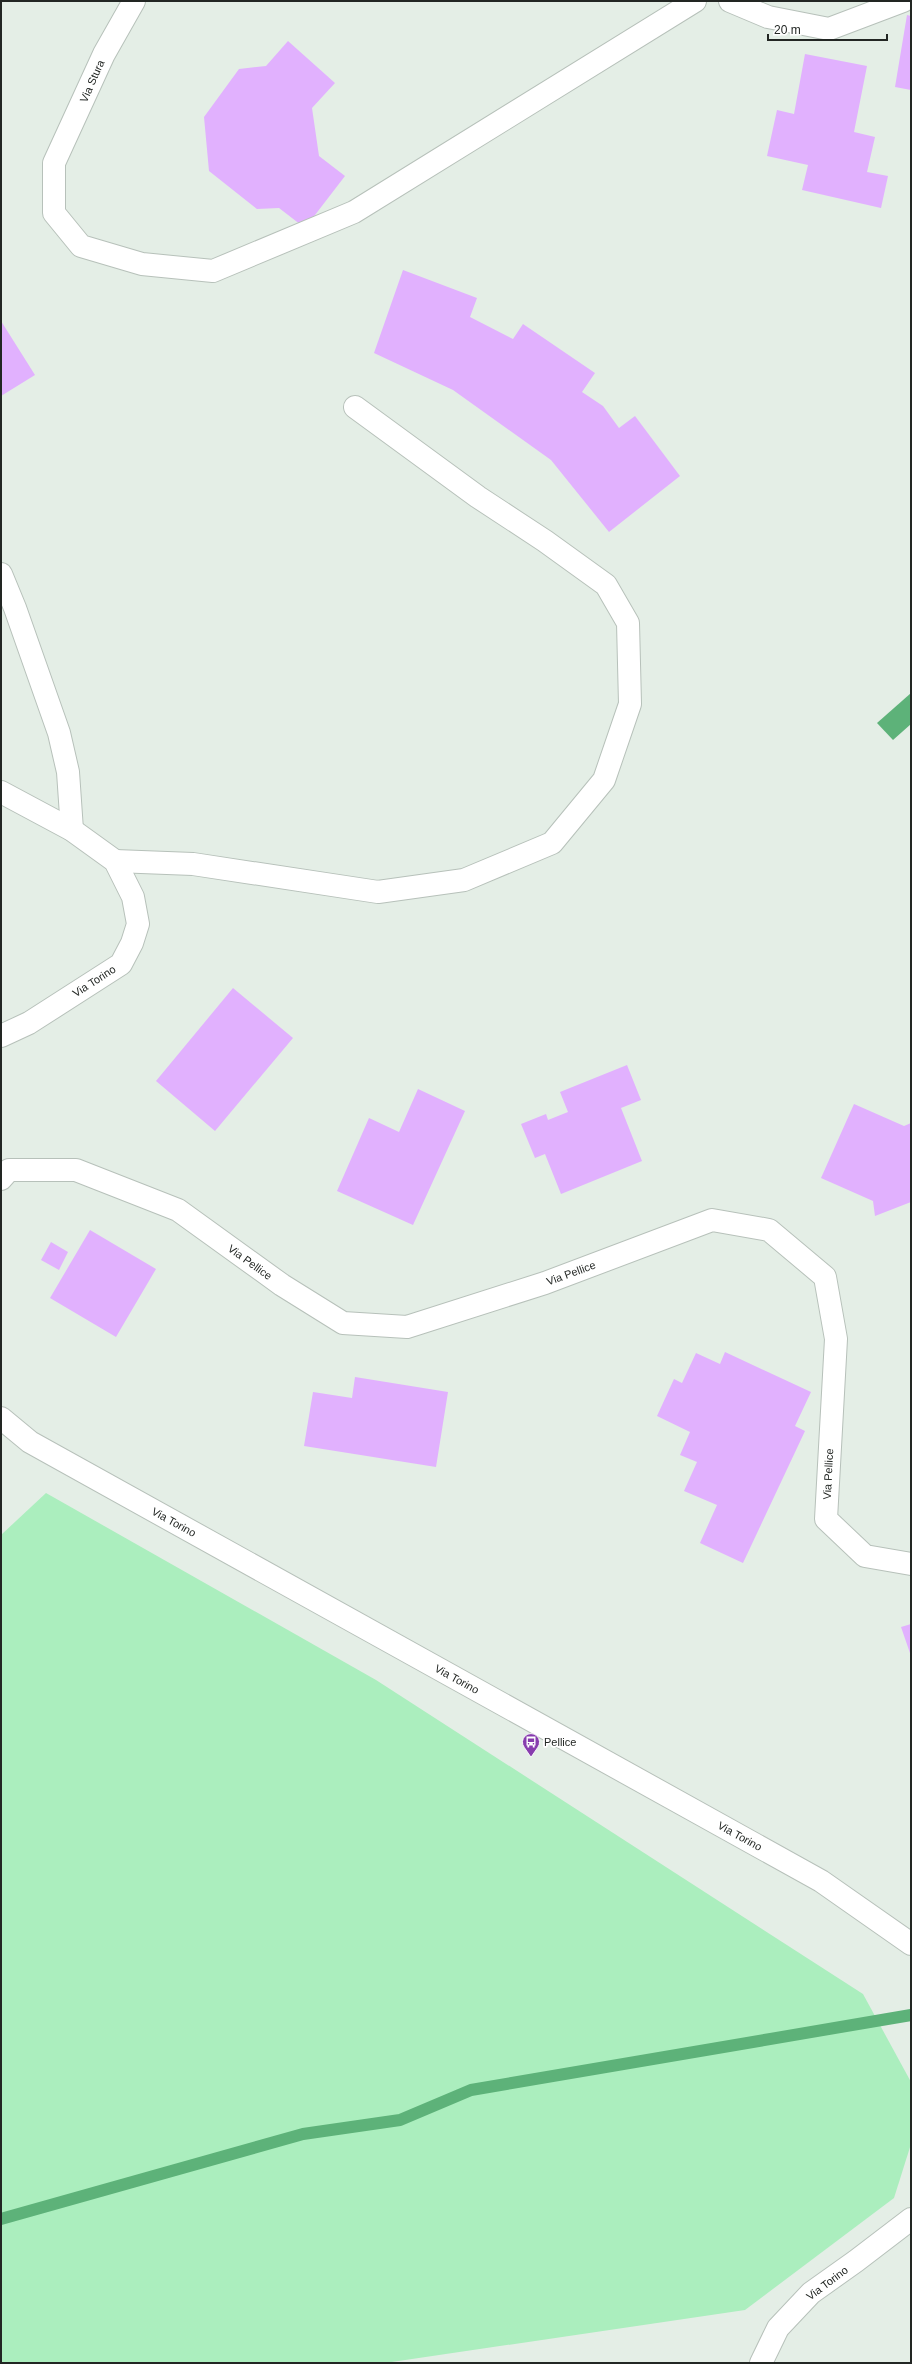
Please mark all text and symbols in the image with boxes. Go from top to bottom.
scale bar [768,16,887,42]
text: 20 m [774,23,801,37]
street label: Via Stura [77,57,107,104]
street label: Via Torino [70,963,118,999]
street label: Via Pellice [226,1242,274,1282]
street label: Via Pellice [545,1259,597,1287]
street label: Via Pellice [821,1448,835,1500]
street label: Via Torino [150,1505,198,1539]
street label: Via Torino [433,1662,481,1696]
bus stop icon: Pellice [521,1732,541,1757]
place label: Pellice [544,1736,576,1748]
street label: Via Torino [716,1819,764,1853]
street label: Via Torino [804,2264,850,2302]

